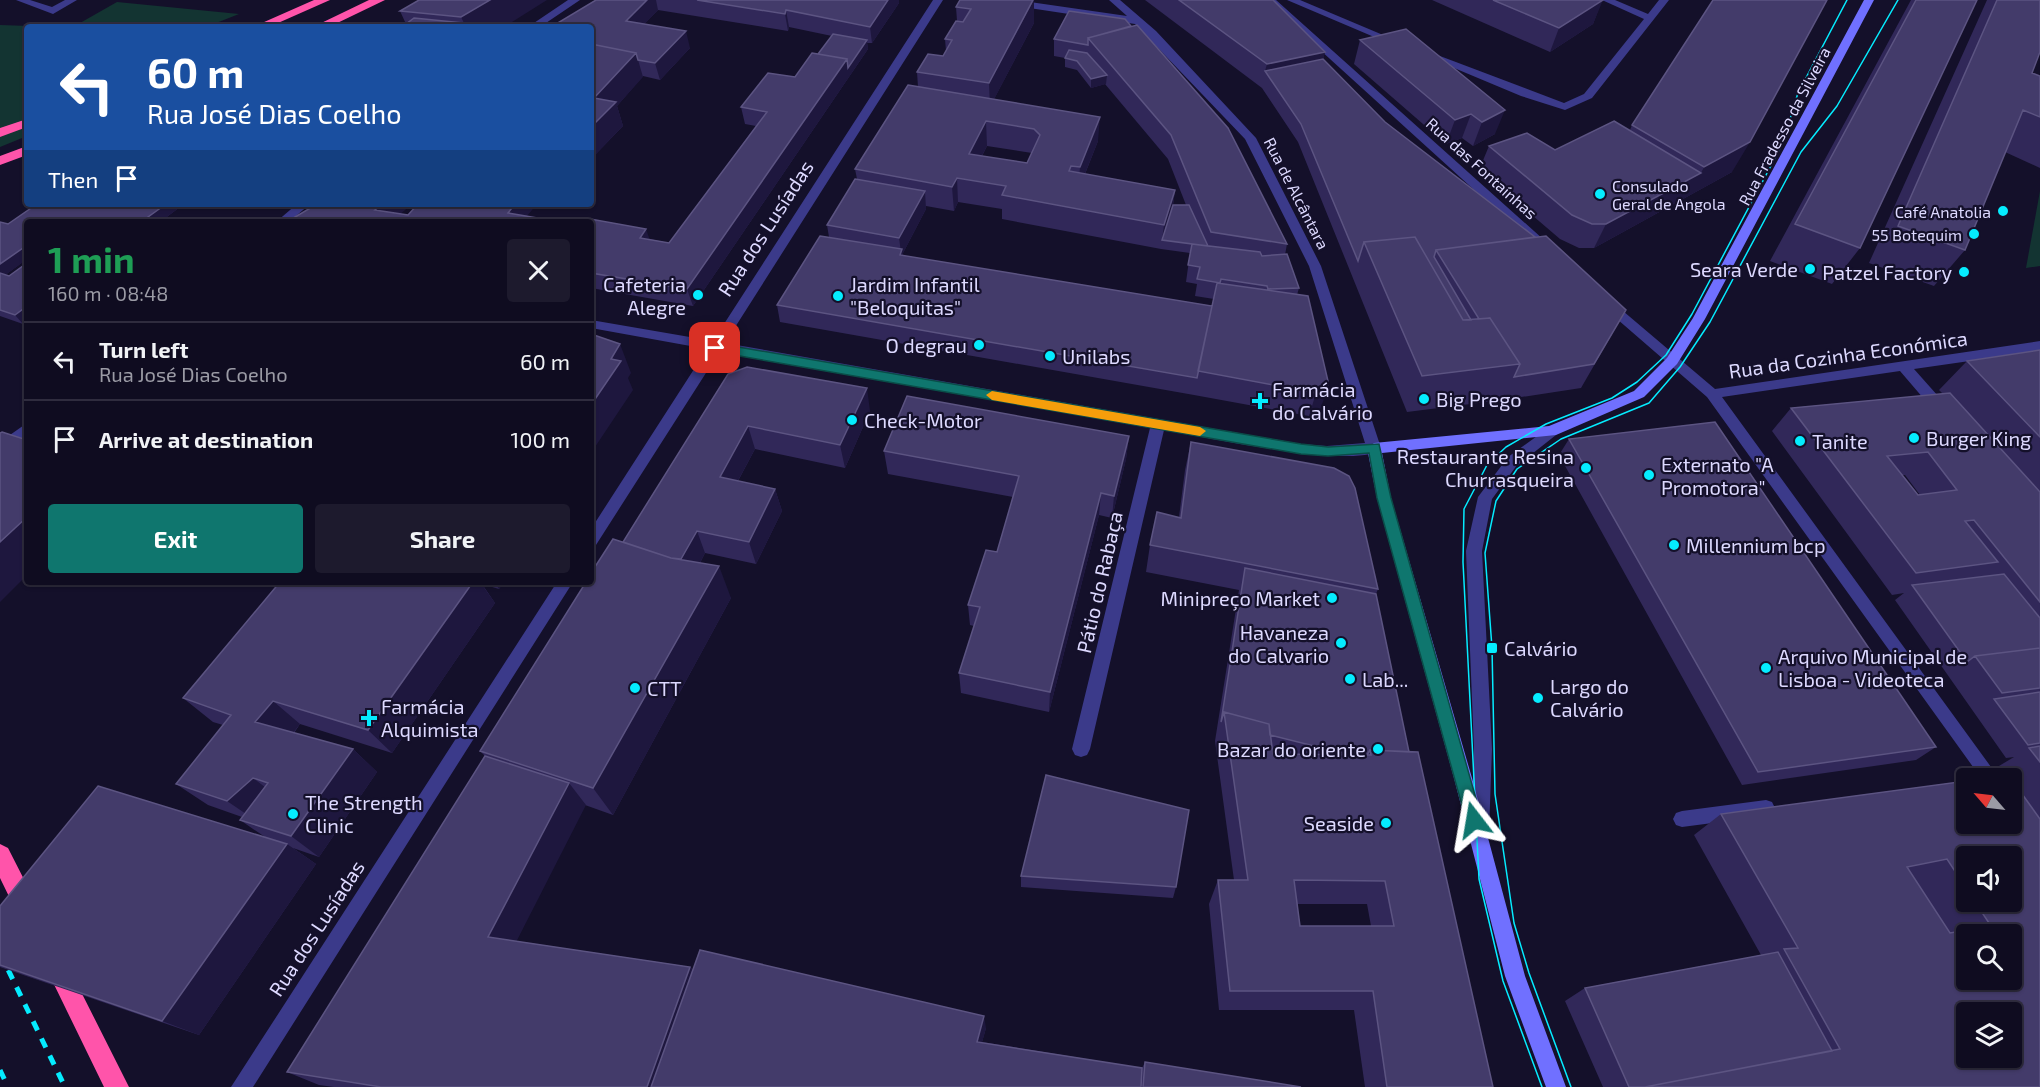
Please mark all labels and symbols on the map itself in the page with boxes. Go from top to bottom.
street label: Rua Fradesso da Silveira [1734,44,1834,208]
street label: Rua das Fontaínhas [1423,113,1541,223]
street label: Rua de Alcântara [1261,134,1333,252]
street label: Rua dos Lusíadas [712,156,818,300]
place label: Consulado Geral de Angola [1612,176,1725,213]
marker: Consulado Geral de Angola [1593,187,1607,201]
place label: Café Anatolia [1895,202,1991,221]
marker: Café Anatolia [1996,204,2010,218]
place label: 55 Botequim [1871,225,1962,244]
marker: 55 Botequim [1967,227,1981,241]
place label: Seara Verde [1690,257,1798,281]
place label: Patzel Factory [1822,260,1952,284]
marker: Seara Verde [1803,262,1817,276]
marker: Patzel Factory [1957,265,1971,279]
place label: Cafeteria Alegre [603,272,686,319]
place label: Jardim Infantil "Beloquitas" [850,272,980,319]
marker: Cafeteria Alegre [691,288,705,302]
marker: Jardim Infantil "Beloquitas" [831,289,845,303]
pin [689,322,740,373]
street label: Rua da Cozinha Económica [1727,325,1969,383]
place label: O degrau [885,333,967,357]
marker: O degrau [972,338,986,352]
place label: Unilabs [1062,344,1130,368]
marker: Unilabs [1043,349,1057,363]
place label: Farmácia do Calvário [1272,377,1373,424]
place label: Big Prego [1436,387,1522,411]
marker: Big Prego [1417,392,1431,406]
marker: Farmácia do Calvário [1253,394,1267,408]
place label: Check-Motor [864,408,982,432]
marker: Check-Motor [845,413,859,427]
place label: Burger King [1926,426,2031,450]
place label: Tanite [1812,429,1868,453]
marker: Burger King [1907,431,1921,445]
marker: Tanite [1793,434,1807,448]
place label: Restaurante Resina Churrasqueira [1397,444,1574,491]
place label: Externato "A Promotora" [1661,452,1774,499]
marker: Restaurante Resina Churrasqueira [1579,461,1593,475]
marker: Externato "A Promotora" [1642,468,1656,482]
street label: Pátio do Rabaça [1071,509,1128,656]
place label: Millennium bcp [1686,533,1825,557]
marker: Millennium bcp [1667,538,1681,552]
place label: Minipreço Market [1161,586,1320,611]
marker: Minipreço Market [1325,591,1339,605]
place label: Havaneza do Calvario [1228,620,1329,667]
marker: Havaneza do Calvario [1334,636,1348,650]
place label: Calvário [1504,636,1578,660]
marker: Calvário [1485,641,1499,655]
place label: Arquivo Municipal de Lisboa - Videoteca [1778,644,1967,691]
marker: Arquivo Municipal de Lisboa - Videoteca [1759,661,1773,675]
place label: Lab... [1362,667,1408,691]
marker: Lab... [1343,672,1357,686]
place label: Largo do Calvário [1550,674,1629,721]
place label: CTT [647,676,682,700]
marker: CTT [628,681,642,695]
marker: Largo do Calvário [1531,691,1545,705]
place label: Farmácia Alquimista [381,694,478,741]
marker: Farmácia Alquimista [362,711,376,725]
place label: Bazar do oriente [1217,737,1366,761]
marker: Bazar do oriente [1371,742,1385,756]
north arrow [1956,768,2022,834]
position arrow [1442,788,1506,852]
place label: The Strength Clinic [305,790,423,837]
marker: The Strength Clinic [286,807,300,821]
place label: Seaside [1304,811,1374,835]
marker: Seaside [1379,816,1393,830]
street label: Rua dos Lusíadas [263,856,369,1000]

